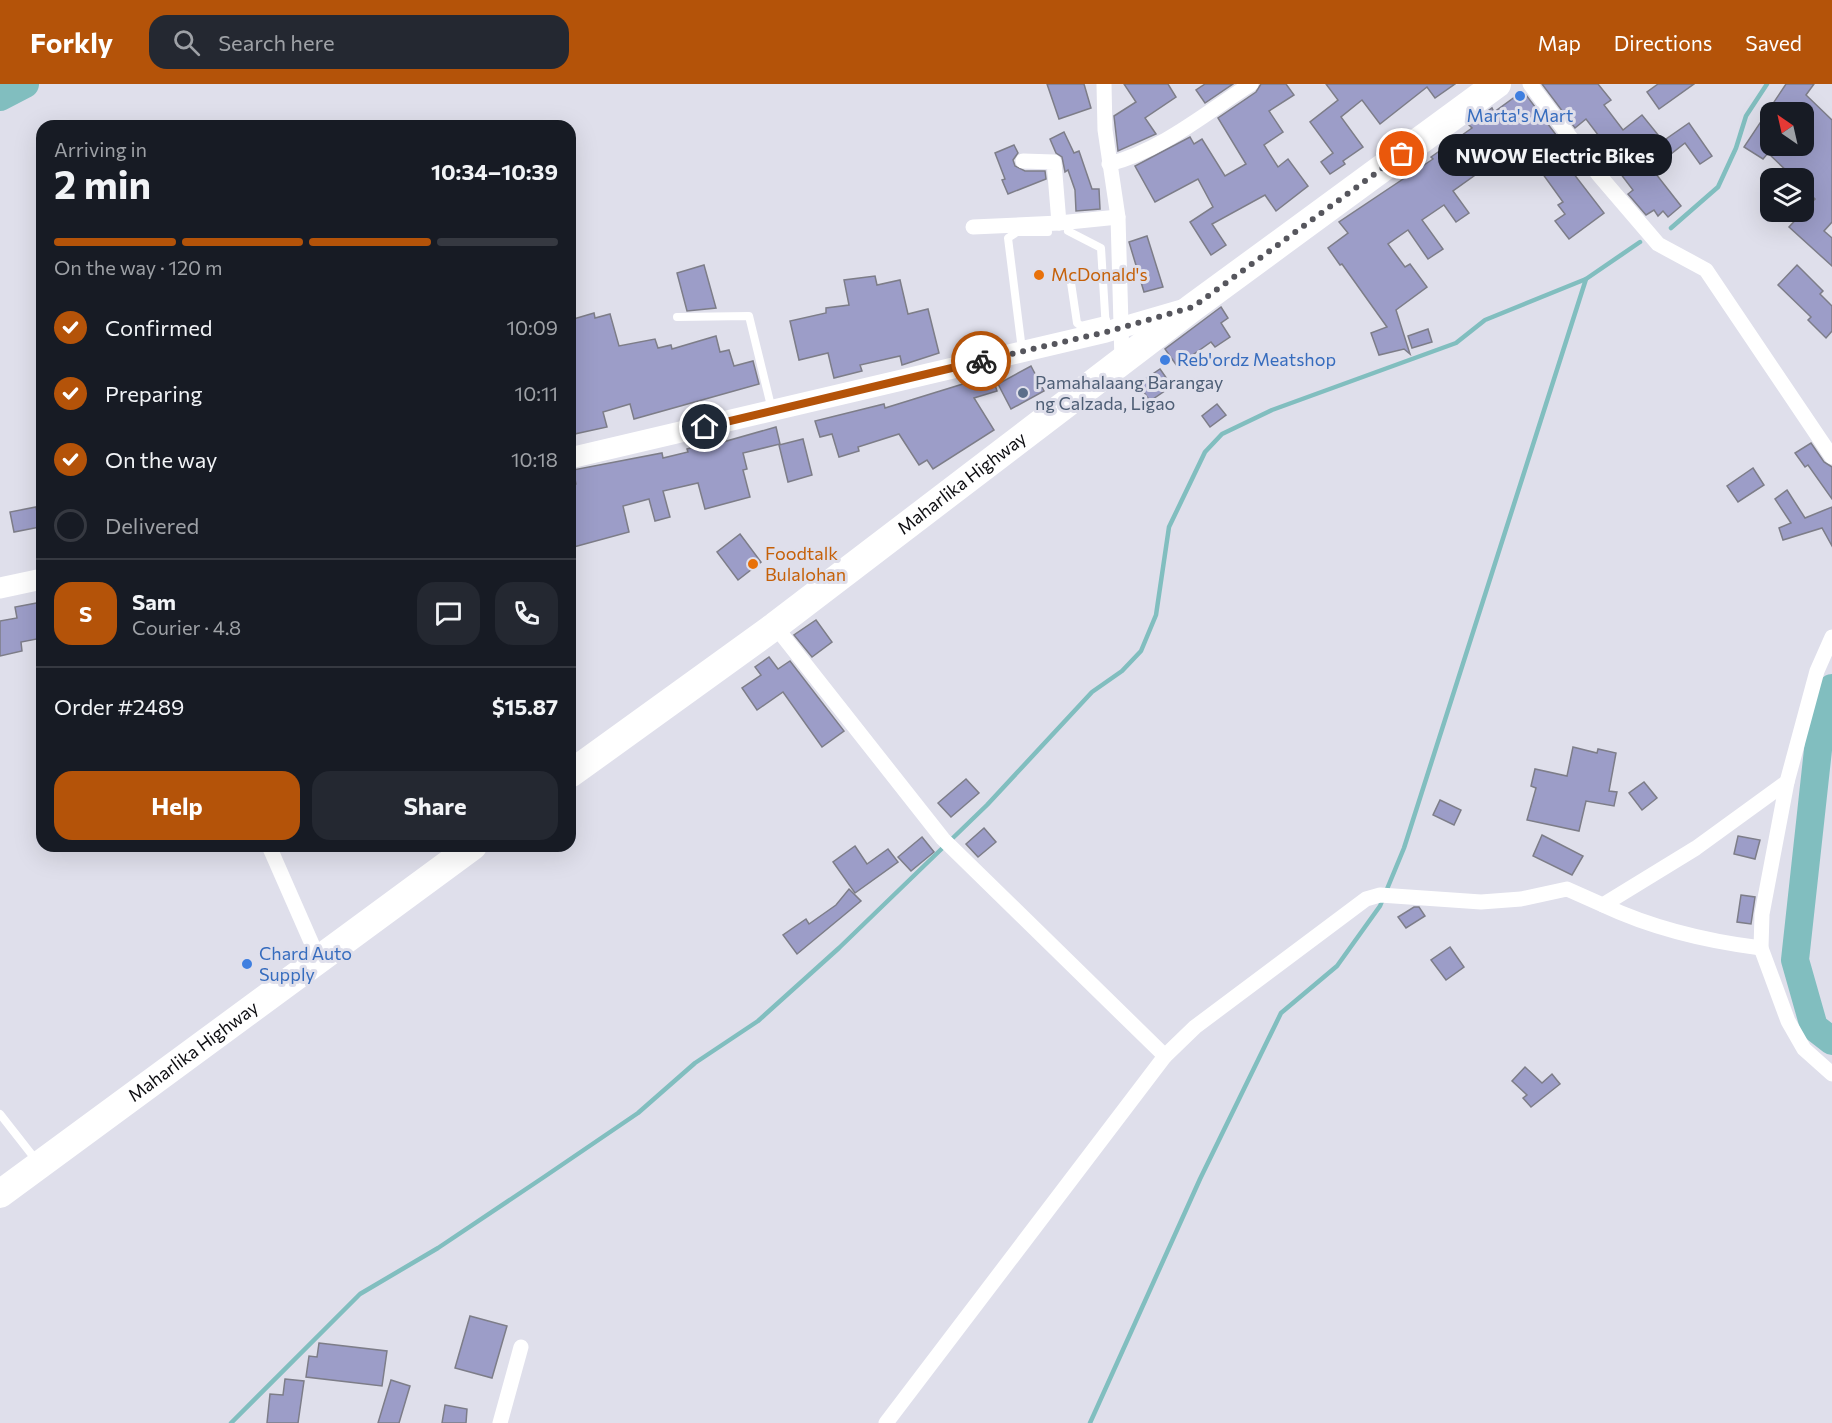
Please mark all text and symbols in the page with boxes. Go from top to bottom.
search box [149,15,569,69]
text: Forkly [30,25,113,59]
icon: search [170,26,203,59]
text: Search here [218,29,335,56]
text: Map [1538,30,1581,55]
text: Directions [1614,30,1712,55]
text: Saved [1745,30,1802,55]
marker: Marta's Mart [1513,89,1527,103]
north arrow [1760,102,1814,156]
map controls [1760,102,1814,222]
place label: Marta's Mart [1467,104,1573,126]
pin [1376,128,1427,179]
callout: NWOW Electric Bikes [1438,133,1672,175]
text: Arriving in [54,137,147,161]
icon: bag [1385,137,1418,170]
text: NWOW Electric Bikes [1455,143,1655,167]
text: 10:34–10:39 [431,158,558,185]
text: 2 min [54,159,151,207]
button: layers [1760,168,1814,222]
text: On the way · 120 m [54,255,222,279]
place label: McDonald's [1051,263,1148,285]
marker: McDonald's [1032,268,1046,282]
icon: check [54,311,87,344]
text: Confirmed [105,314,212,341]
text: 10:09 [506,315,558,339]
courier [951,331,1011,391]
icon: bike [965,345,998,378]
place label: Reb'ordz Meatshop [1177,348,1336,370]
marker: Reb'ordz Meatshop [1158,353,1172,367]
place label: Pamahalaang Barangay ng Calzada, Ligao [1035,371,1223,414]
icon: check [54,377,87,410]
text: Preparing [105,380,202,407]
text: 10:11 [515,381,558,405]
marker: Pamahalaang Barangay ng Calzada, Ligao [1016,386,1030,400]
pin [679,401,730,452]
icon: home [688,410,721,443]
street label: Maharlika Highway [893,426,1030,539]
icon: check [54,443,87,476]
text: On the way [105,446,217,473]
text: 10:18 [511,447,558,471]
text: Delivered [105,512,199,539]
place label: Foodtalk Bulalohan [765,542,846,585]
marker: Foodtalk Bulalohan [746,557,760,571]
button: chat [417,582,480,645]
button: phone [495,582,558,645]
text: Sam [132,588,176,615]
text: S [79,600,92,627]
text: Courier · 4.8 [132,615,241,639]
text: Order #2489 [54,693,184,720]
text: $15.87 [492,693,558,720]
button: Help [54,771,300,840]
button: Share [312,771,558,840]
place label: Chard Auto Supply [259,942,352,985]
marker: Chard Auto Supply [240,957,254,971]
street label: Maharlika Highway [123,996,262,1106]

